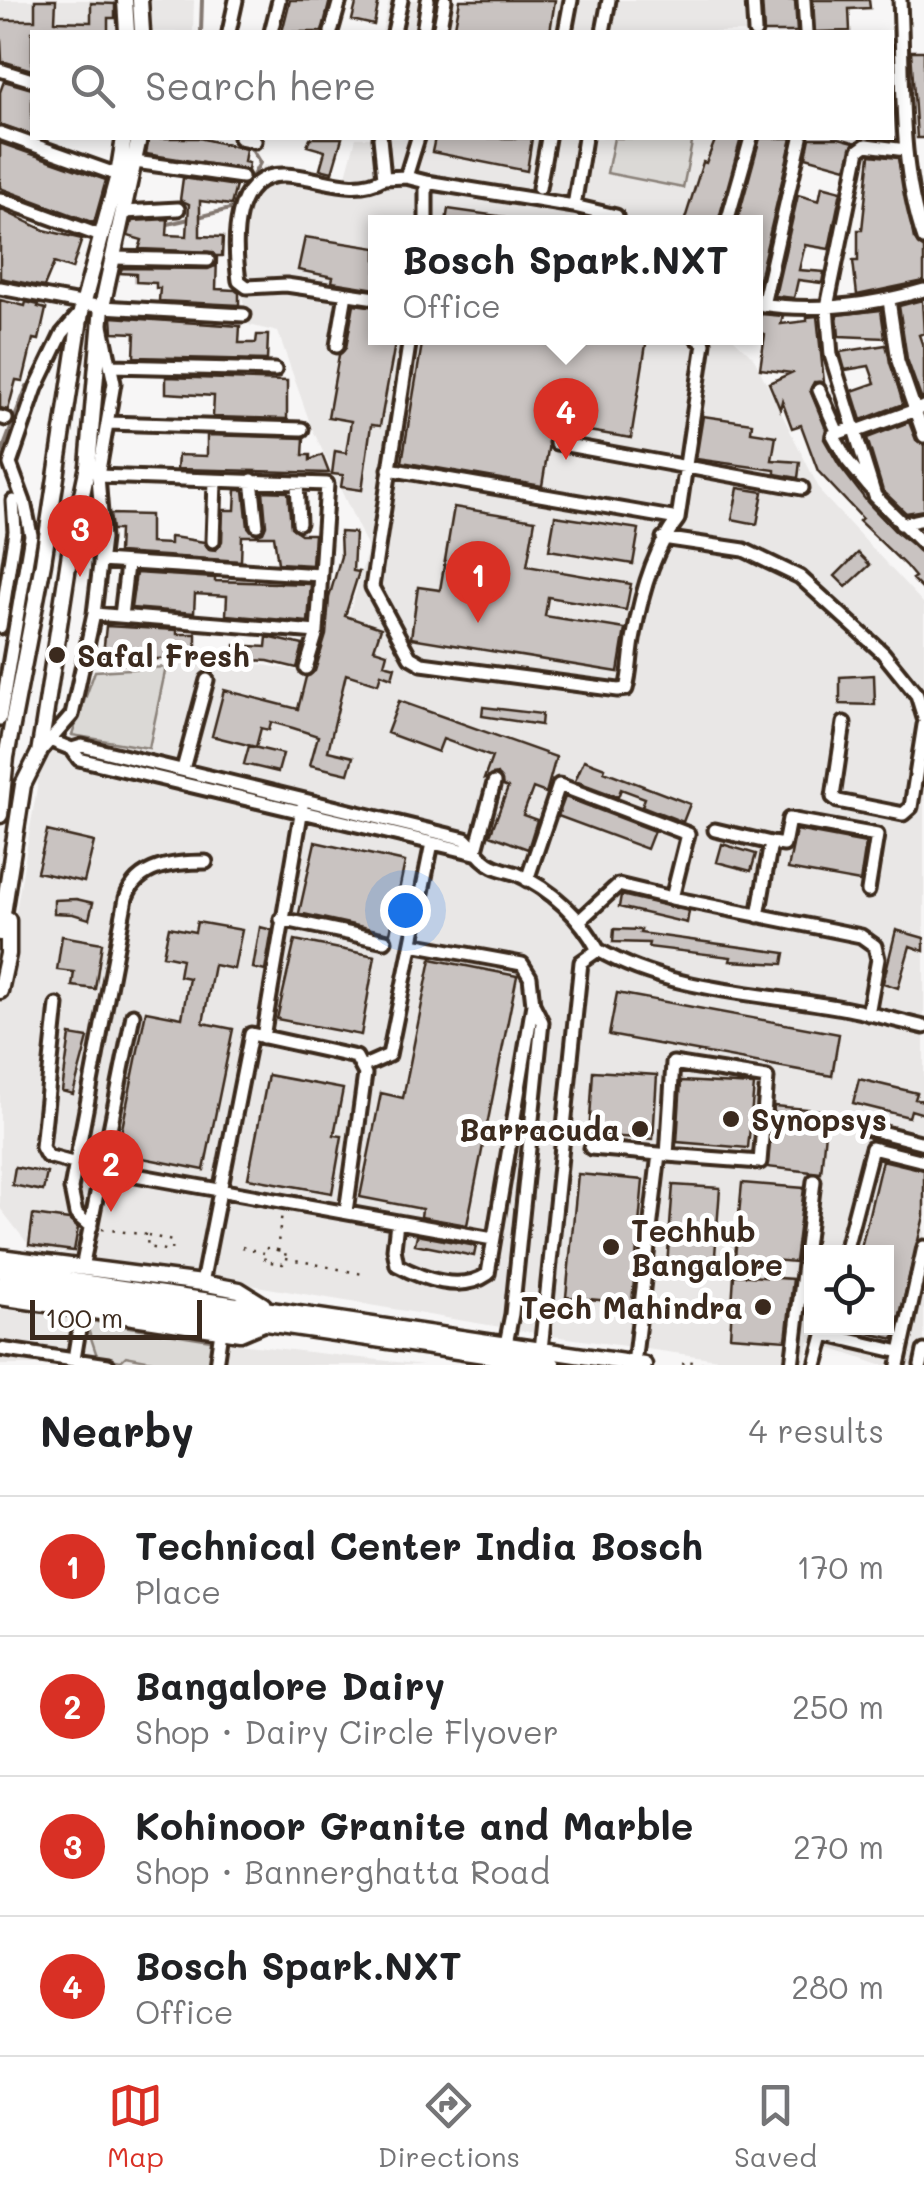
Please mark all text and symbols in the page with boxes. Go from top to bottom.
search box [30,30,894,140]
icon: search [65,58,120,113]
text: Search here [145,60,376,110]
popup [368,215,763,345]
text: Bosch Spark.NXT [402,234,729,284]
text: Office [402,284,501,326]
pin: 4 [534,378,598,460]
pin: 3 [48,494,112,577]
pin: 1 [446,540,510,623]
place label: Safal Fresh [77,635,250,675]
marker: Safal Fresh [46,644,68,666]
your location [380,885,431,936]
place label: Synopsys [751,1099,887,1139]
marker: Synopsys [720,1108,742,1130]
place label: Barracuda [459,1109,620,1149]
marker: Barracuda [629,1118,651,1140]
pin: 2 [78,1130,144,1212]
place label: Techhub Bangalore [631,1210,783,1284]
marker: Techhub Bangalore [600,1236,622,1258]
map controls [804,1245,894,1335]
button: locate [804,1245,894,1335]
place label: Tech Mahindra [521,1287,743,1327]
scale bar [30,1295,202,1340]
marker: Tech Mahindra [752,1296,774,1318]
text: 100 m [45,1299,123,1335]
text: Nearby [40,1403,194,1458]
text: 4 results [748,1409,884,1451]
text: Technical Center India Bosch [135,1520,703,1570]
text: 1 [65,1545,80,1587]
text: 170 m [796,1545,884,1587]
text: Place [135,1570,221,1612]
text: Bangalore Dairy [135,1660,445,1710]
text: 2 [64,1685,81,1727]
text: 250 m [792,1685,884,1727]
text: Shop · Dairy Circle Flyover [135,1710,559,1752]
text: Kohinoor Granite and Marble [135,1800,694,1850]
text: 3 [63,1825,82,1867]
text: 270 m [793,1825,884,1867]
text: Shop · Bannerghatta Road [135,1850,550,1892]
text: Bosch Spark.NXT [135,1940,462,1990]
text: 4 [62,1965,83,2007]
text: 280 m [791,1965,884,2007]
text: Office [135,1990,234,2032]
tab: Map [107,2078,164,2174]
tab: Directions [378,2078,520,2174]
tab: Saved [734,2078,817,2174]

